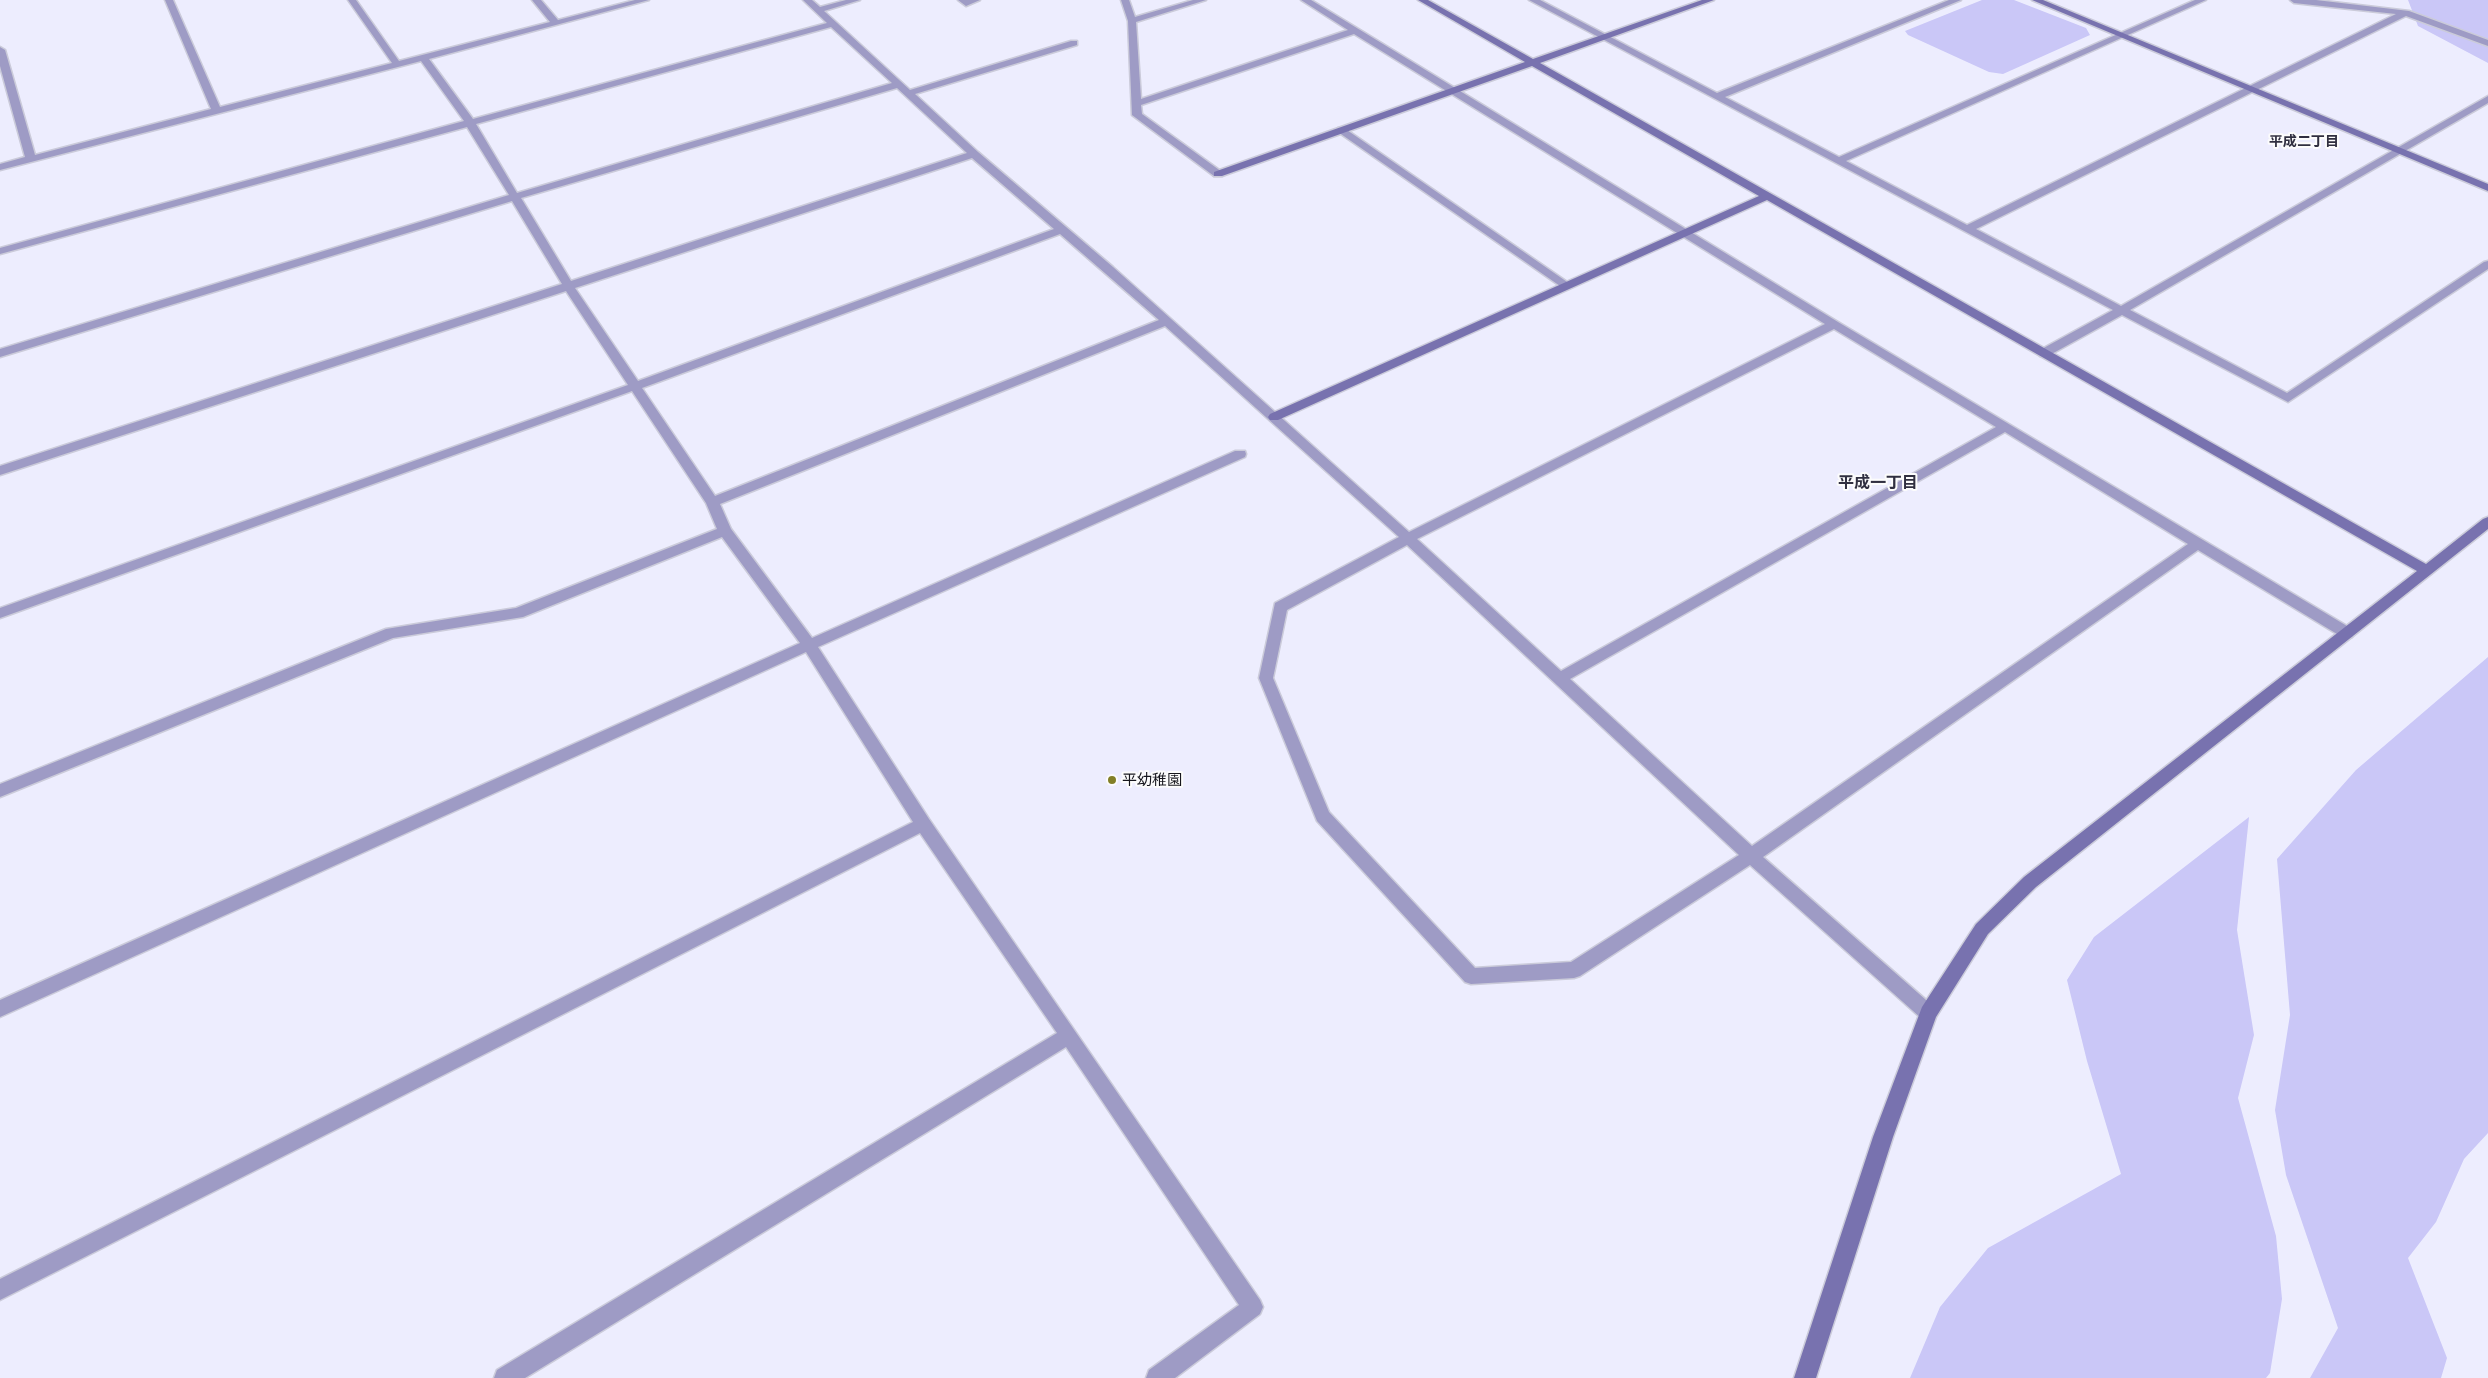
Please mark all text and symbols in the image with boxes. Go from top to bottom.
district label: 平成二丁目 [2269,134,2339,150]
district label: 平成一丁目 [1838,473,1918,493]
place label: 平幼稚園 [1122,771,1182,789]
marker: 平幼稚園 [1106,774,1118,786]

